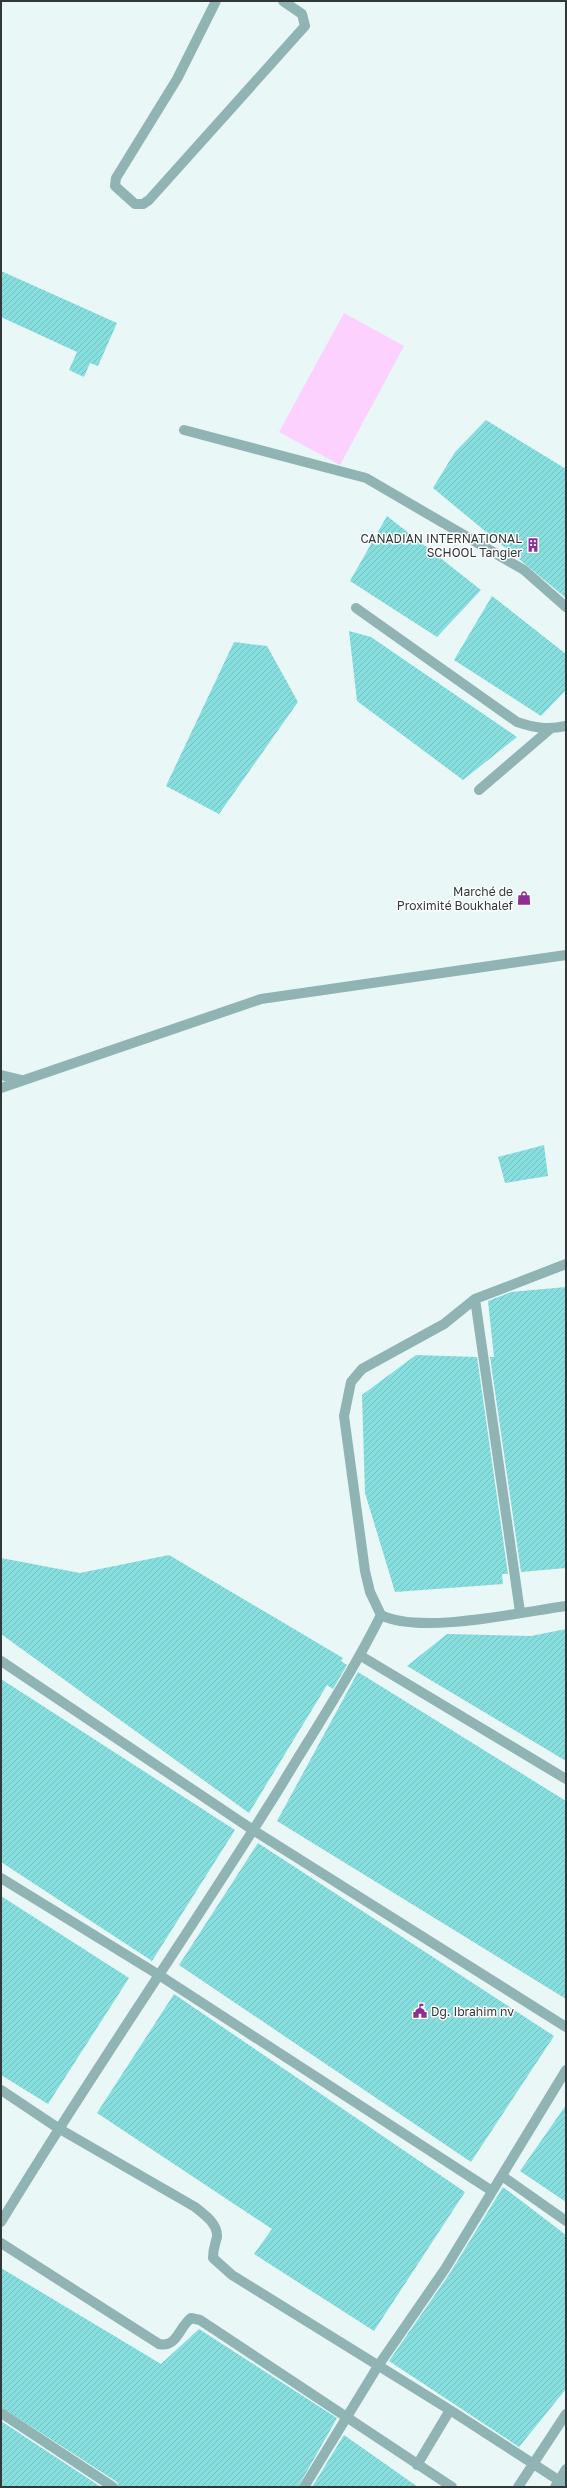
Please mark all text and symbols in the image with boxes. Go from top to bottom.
place label: CANADIAN INTERNATIONAL SCHOOL Tangier [360,531,522,560]
building icon: CANADIAN INTERNATIONAL SCHOOL Tangier [525,537,541,553]
place label: Marché de Proximité Boukhalef [397,884,514,913]
shop icon: Marché de Proximité Boukhalef [516,890,532,906]
public building icon: Dg. Ibrahim nv [412,2003,428,2019]
place label: Dg. Ibrahim nv [431,2004,514,2019]

